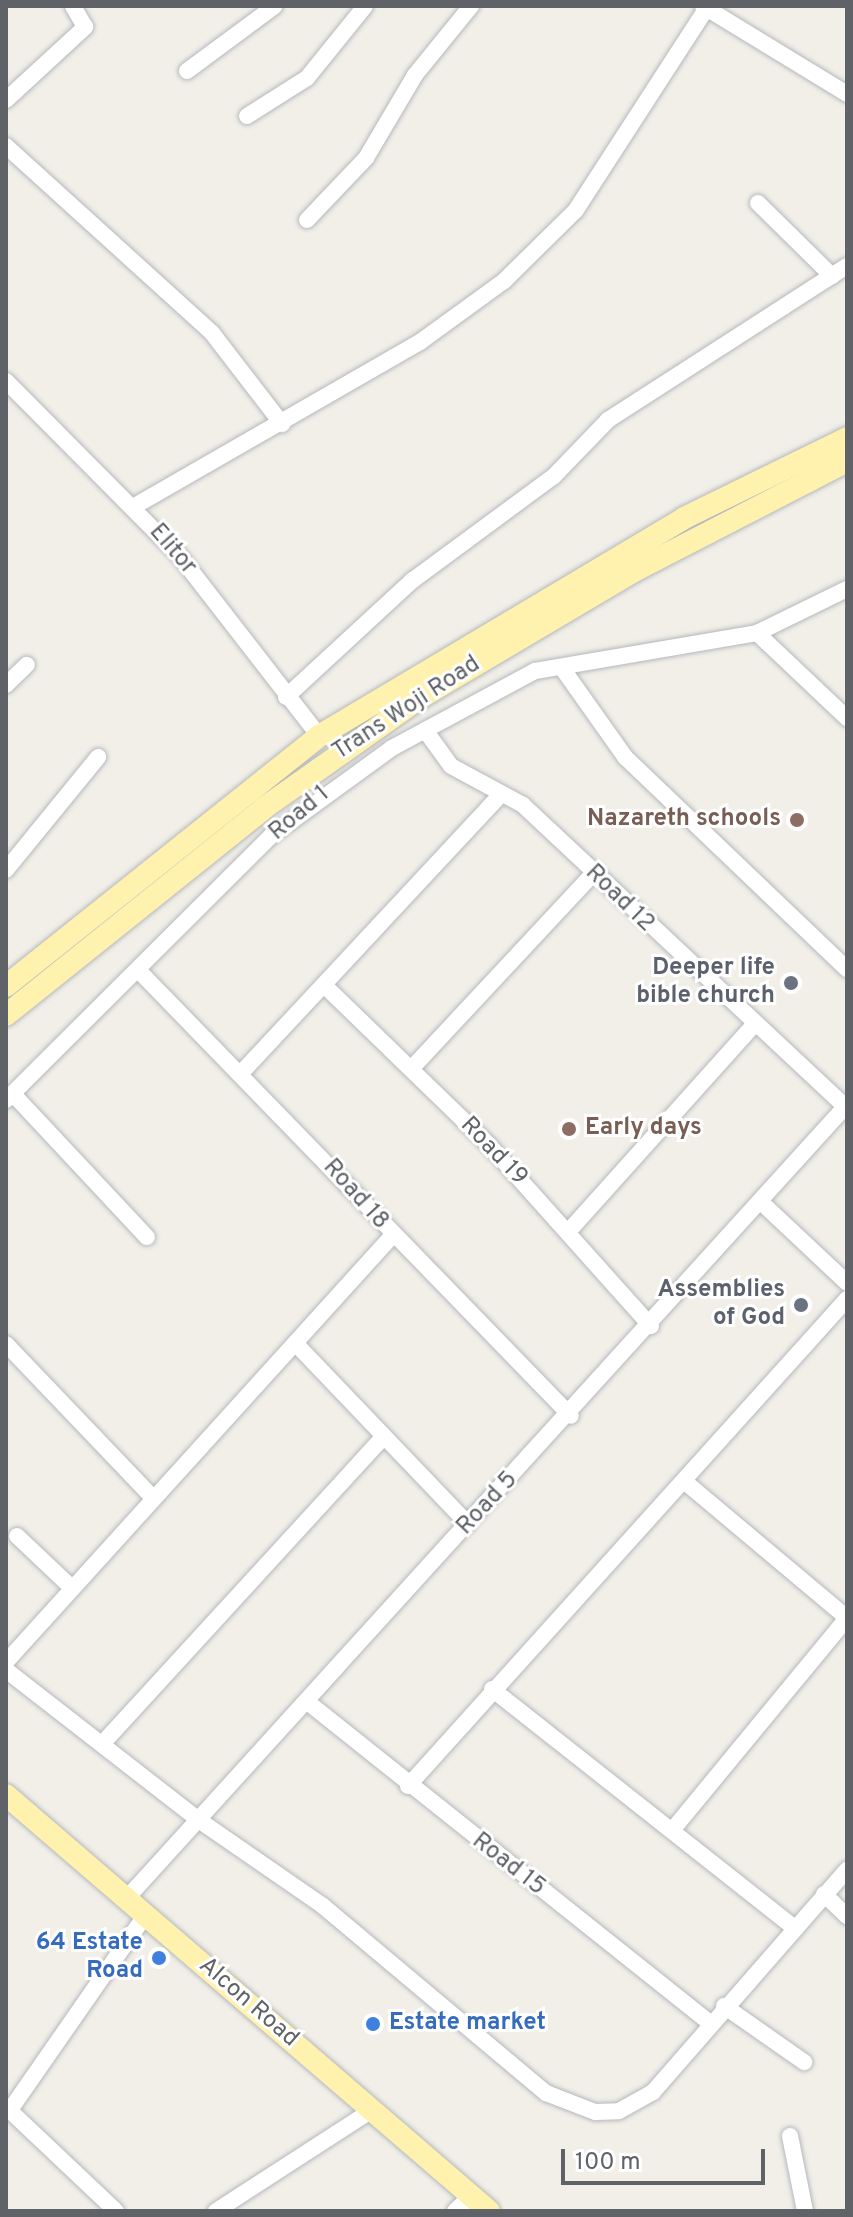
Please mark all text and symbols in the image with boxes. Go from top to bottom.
street label: Elitor [142,519,202,581]
street label: Trans Woji Road [328,650,486,768]
street label: Road 1 [264,780,336,848]
place label: Nazareth schools [587,806,781,834]
marker: Nazareth schools [788,811,806,829]
street label: Road 12 [578,859,660,939]
place label: Deeper life bible church [636,955,775,1011]
marker: Deeper life bible church [782,974,800,992]
street label: Road 19 [453,1112,533,1192]
place label: Early days [585,1115,702,1143]
marker: Early days [560,1120,578,1138]
street label: Road 18 [316,1154,394,1236]
place label: Assemblies of God [658,1277,785,1333]
marker: Assemblies of God [792,1296,810,1314]
street label: Road 5 [452,1466,524,1542]
street label: Road 15 [466,1827,550,1903]
place label: 64 Estate Road [36,1930,143,1986]
marker: 64 Estate Road [150,1949,168,1967]
street label: Alcon Road [192,1952,304,2054]
place label: Estate market [389,2010,546,2038]
marker: Estate market [364,2015,382,2033]
scale bar [565,2133,769,2183]
text: 100 m [575,2148,641,2178]

